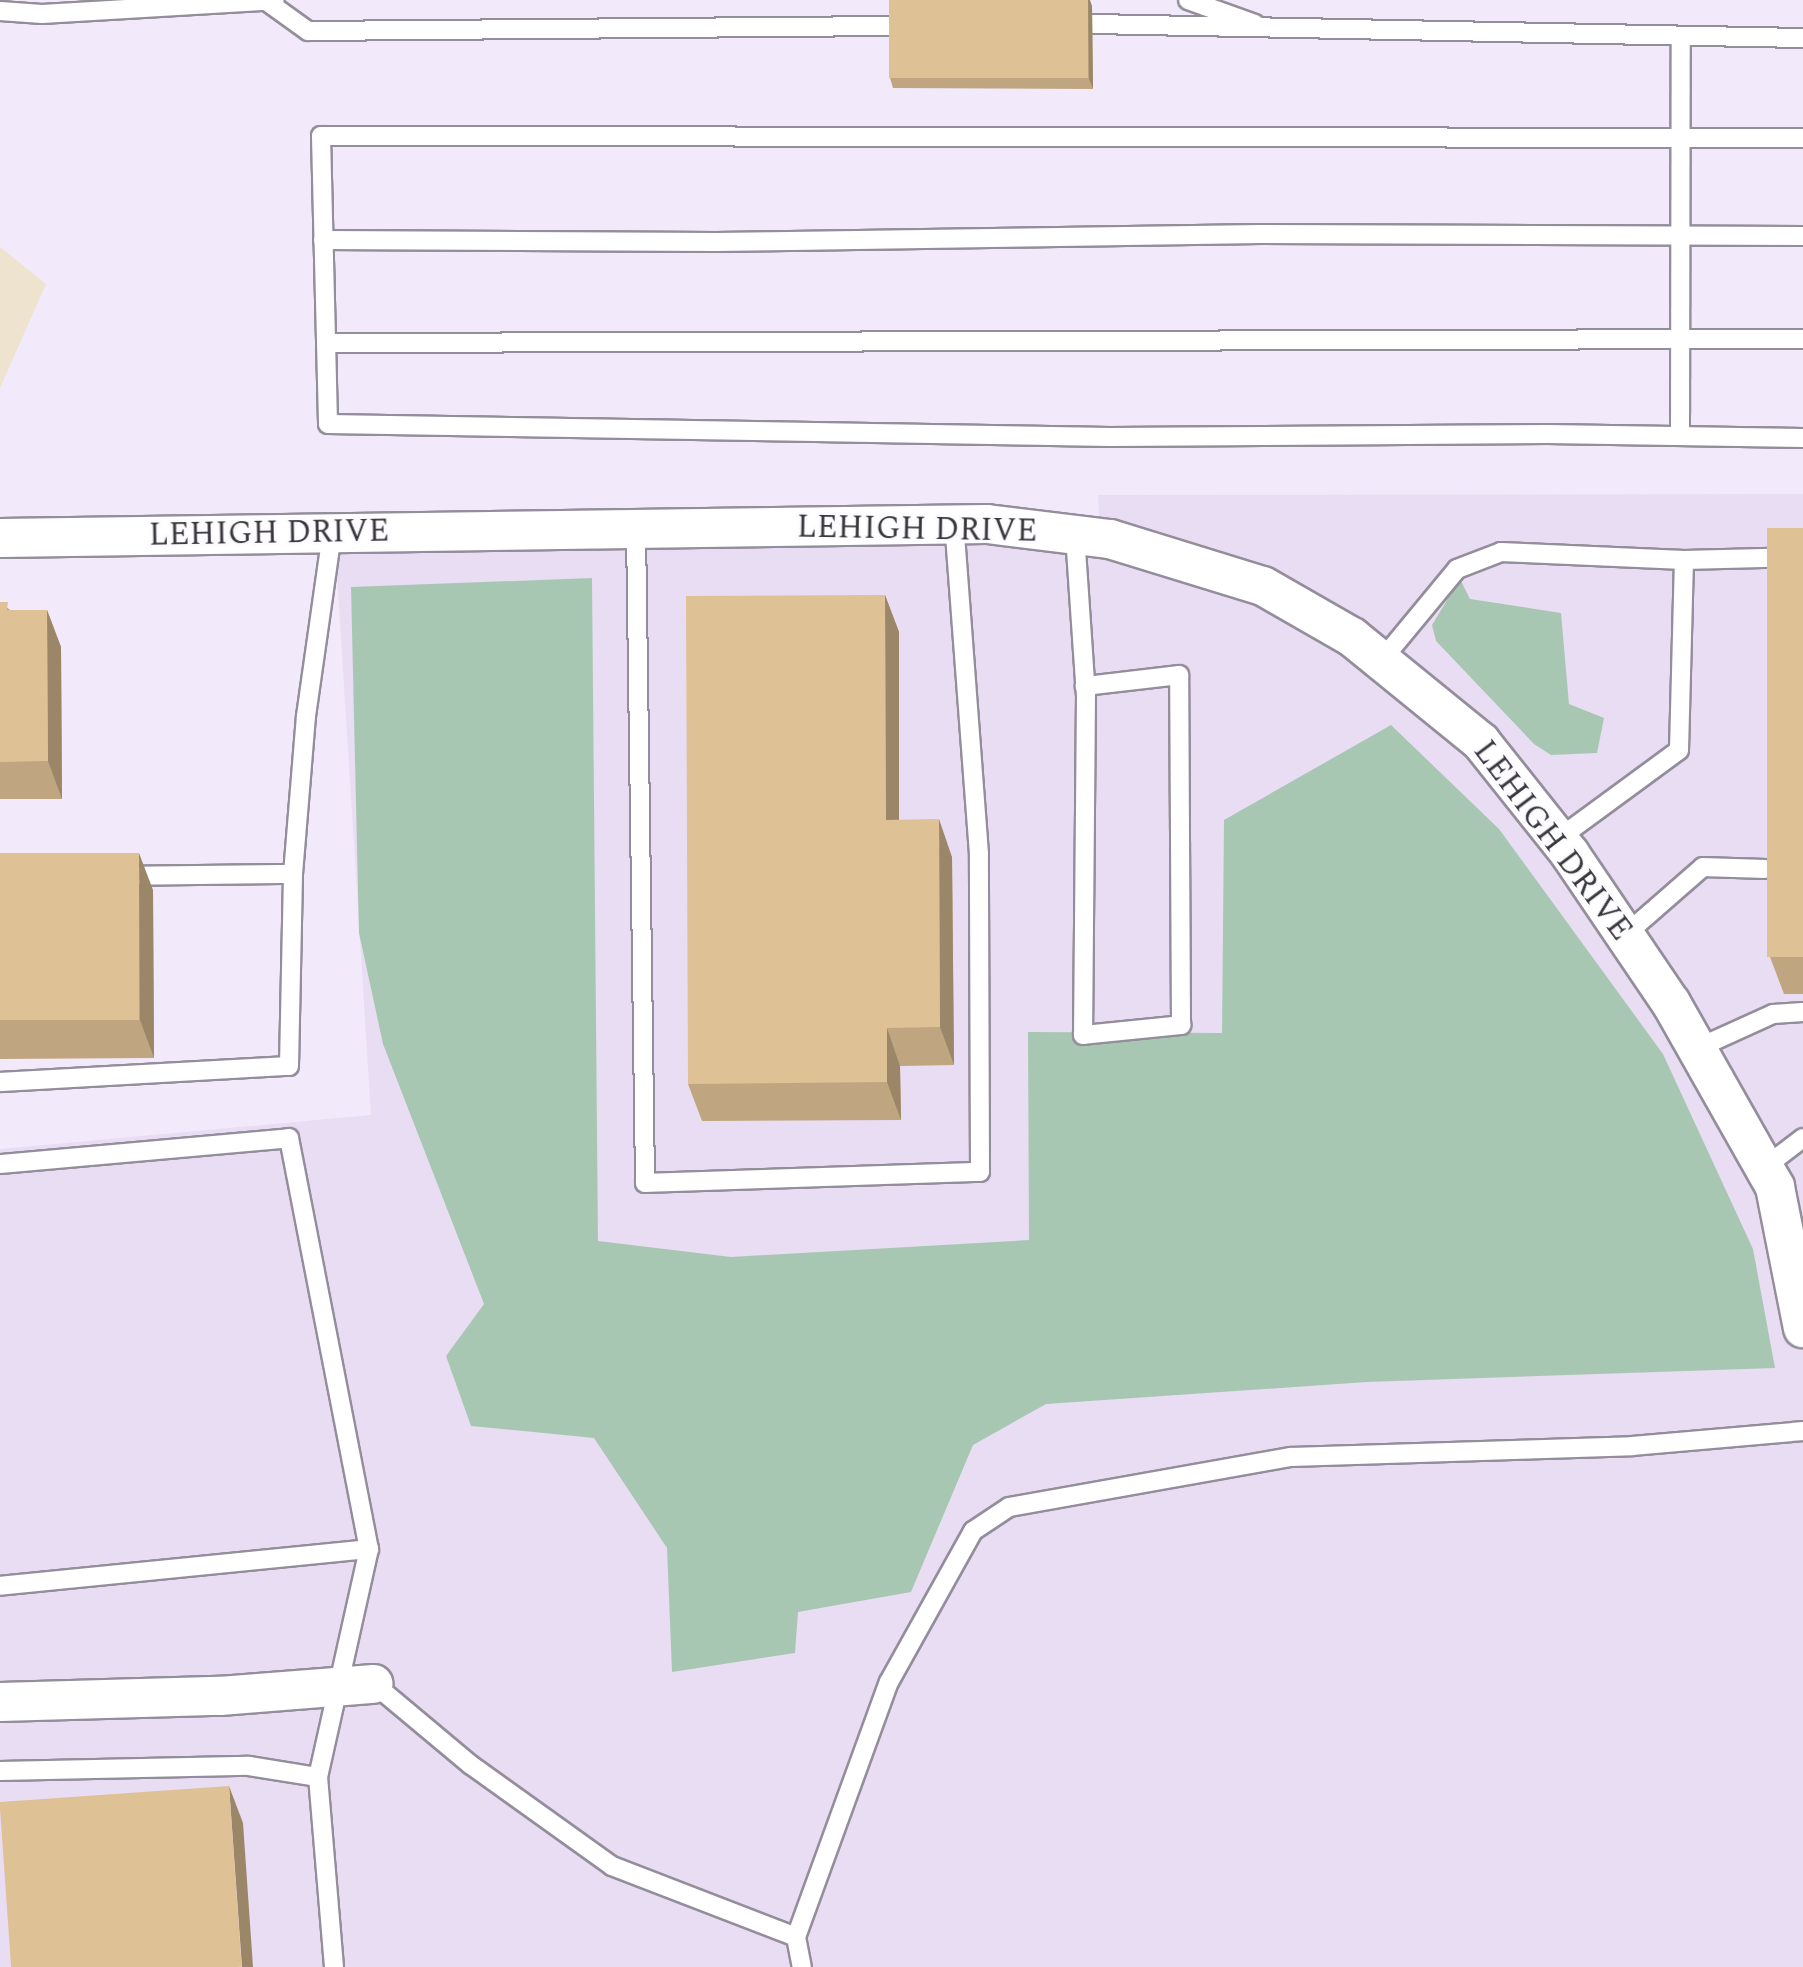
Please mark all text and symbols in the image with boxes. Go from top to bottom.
street label: LEHIGH DRIVE [796,509,1038,551]
street label: LEHIGH DRIVE [148,513,390,555]
street label: LEHIGH DRIVE [1464,733,1640,949]

